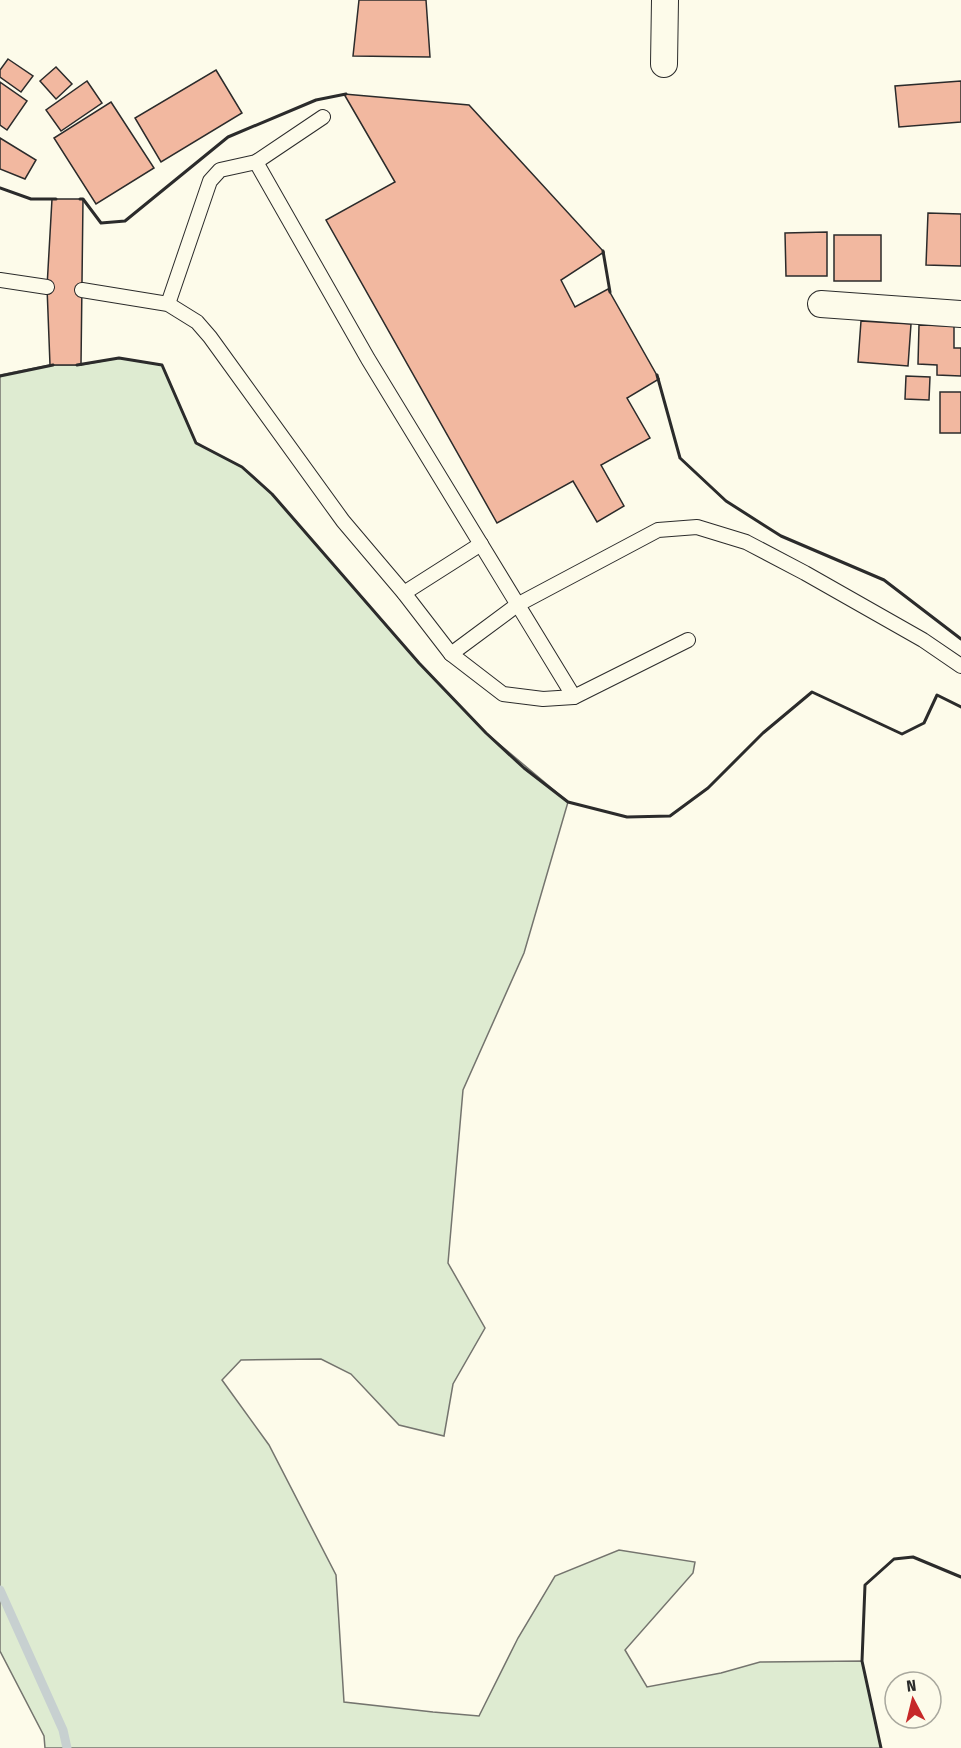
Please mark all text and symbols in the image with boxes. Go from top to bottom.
north arrow [883,1670,943,1730]
text: N [905,1676,917,1696]

